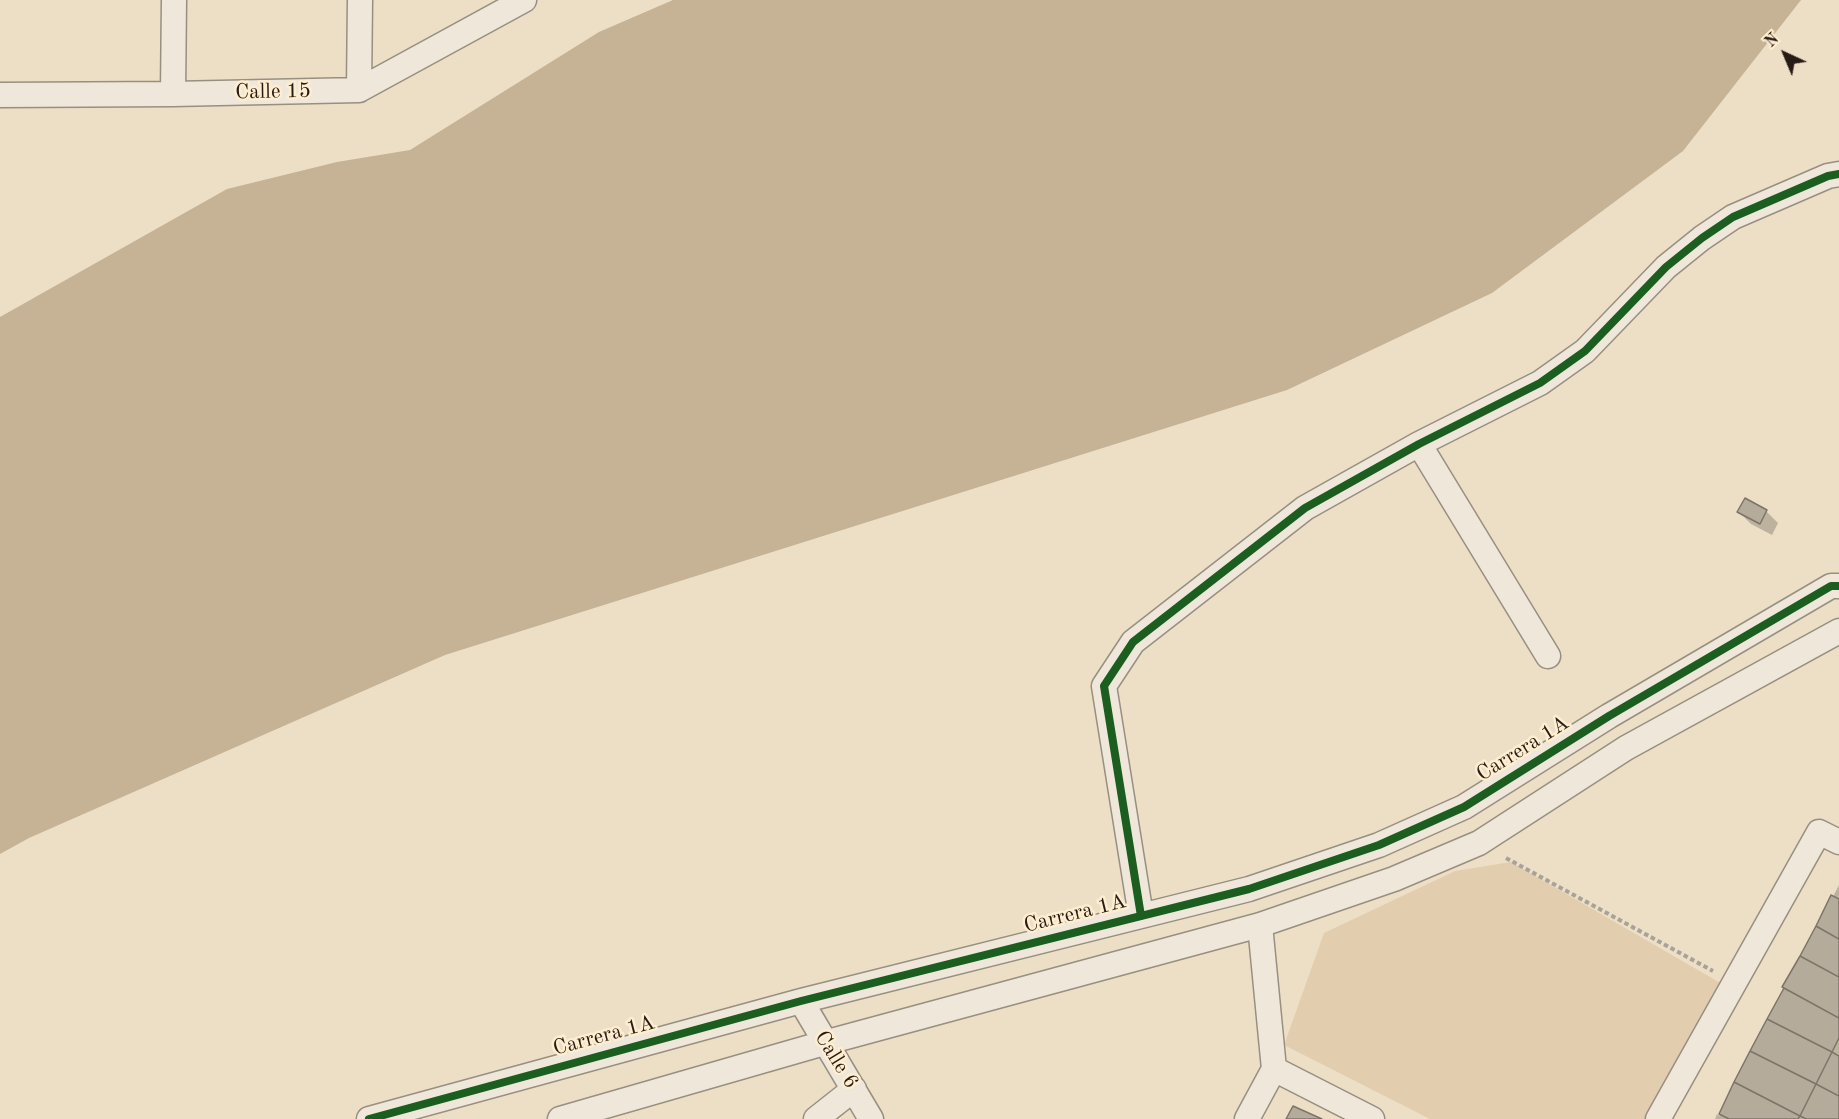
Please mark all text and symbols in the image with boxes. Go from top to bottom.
north arrow [1755,24,1815,84]
text: N [1763,31,1782,51]
street label: Calle 15 [235,79,311,105]
street label: Carrera 1A [1472,711,1574,787]
street label: Carrera 1A [1021,889,1129,939]
street label: Carrera 1A [550,1010,658,1062]
street label: Calle 6 [808,1026,864,1094]

